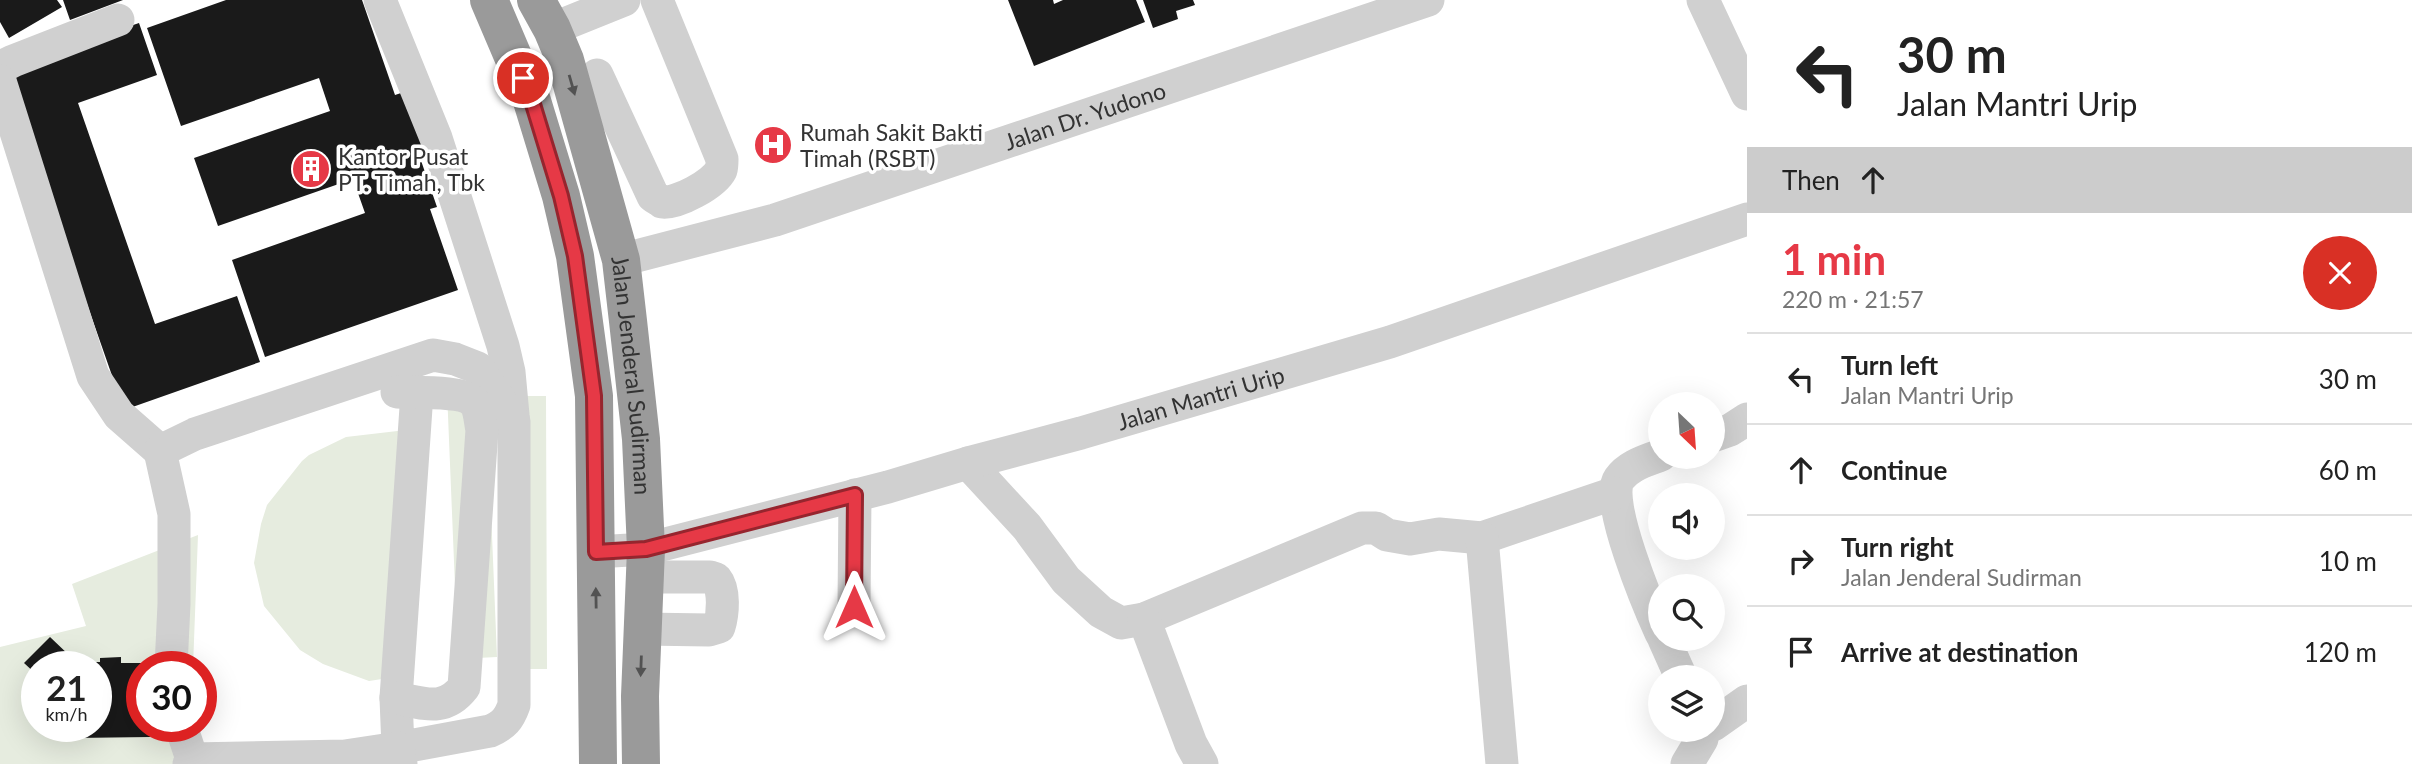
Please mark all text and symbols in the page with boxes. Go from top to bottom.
text: 30 m [1897,25,2007,83]
icon: left [1782,28,1873,119]
pin [493,48,553,108]
icon: arrive [504,59,542,97]
one-way arrow [567,74,578,96]
street label: Jalan Dr. Yudono [1000,75,1169,156]
text: Jalan Mantri Urip [1897,84,2137,123]
place label: Rumah Sakit Bakti Timah (RSBT) [800,118,983,172]
hospital icon: Rumah Sakit Bakti Timah (RSBT) [752,124,794,166]
place label: Kantor Pusat PT. Timah, Tbk [338,142,485,196]
building icon: Kantor Pusat PT. Timah, Tbk [290,148,332,190]
icon: ahead [1854,161,1892,199]
text: Then [1782,164,1840,196]
text: 1 min [1782,234,1886,284]
button: close [2303,236,2377,310]
street label: Jalan Jenderal Sudirman [606,251,658,496]
text: 220 m · 21:57 [1782,285,1924,313]
text: Turn left [1841,349,1938,381]
street label: Jalan Mantri Urip [1114,360,1287,436]
icon: left [1782,360,1820,398]
text: 30 m [2319,363,2377,395]
text: Jalan Mantri Urip [1841,381,2014,409]
north arrow [1648,392,1726,469]
map controls [1648,392,1725,742]
icon: ahead [1782,451,1820,489]
text: Continue [1841,454,1947,486]
text: 60 m [2319,454,2377,486]
button: sound [1648,483,1725,560]
text: Turn right [1841,531,1954,563]
icon: right [1782,542,1820,580]
text: 10 m [2319,545,2377,577]
text: Jalan Jenderal Sudirman [1841,563,2082,591]
position arrow [817,570,891,644]
button: search [1648,574,1725,651]
one-way arrow [591,587,602,609]
icon: arrive [1782,633,1820,671]
text: Arrive at destination [1841,636,2078,668]
text: 120 m [2304,636,2377,668]
speed limit sign: 30 [126,651,217,742]
one-way arrow [636,655,647,677]
button: layers [1648,665,1725,742]
text: 21 [46,666,87,708]
text: km/h [45,703,88,725]

